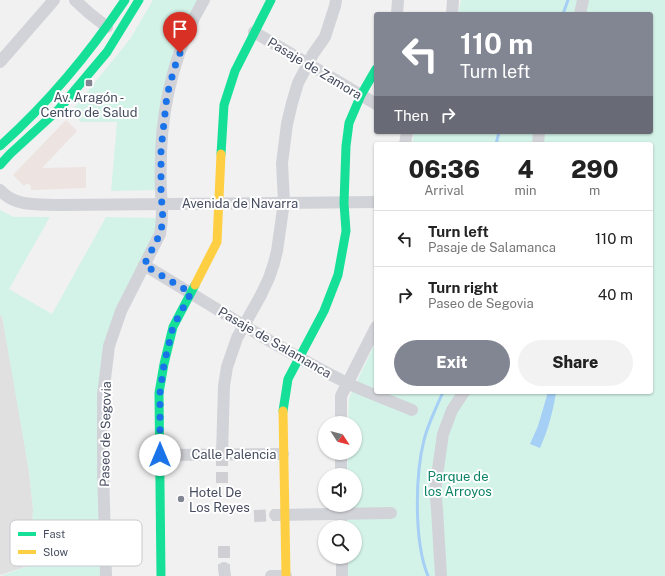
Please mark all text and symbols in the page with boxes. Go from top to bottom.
pin [163,12,197,53]
icon: arrive [169,18,191,40]
text: 110 m [460,27,533,60]
icon: left [394,28,446,80]
street label: Pasaje de Zamora [265,34,365,102]
text: Turn left [460,61,530,82]
marker: Av. Aragón - Centro de Salud [84,78,94,88]
place label: Av. Aragón - Centro de Salud [41,90,137,120]
icon: right [437,104,459,126]
text: Then [394,107,429,124]
text: 06:36 [408,155,480,183]
text: 4 [517,155,533,183]
text: 290 [571,155,619,183]
text: Arrival [424,183,464,198]
text: min [514,183,536,198]
text: m [589,183,600,198]
street label: Avenida de Navarra [182,196,298,211]
text: Turn left [428,223,489,240]
icon: left [394,228,416,250]
text: 110 m [595,230,633,247]
text: Pasaje de Salamanca [428,240,556,255]
text: Turn right [428,279,498,296]
icon: right [394,284,416,306]
text: 40 m [598,286,633,303]
text: Paseo de Segovia [428,296,534,311]
street label: Pasaje de Salamanca [216,304,334,381]
button: Exit [394,340,510,386]
button: Share [518,340,633,386]
street label: Paseo de Segovia [97,381,114,487]
north arrow [318,416,362,460]
map controls [318,416,362,564]
position arrow [139,434,181,476]
street label: Calle Palencia [191,447,277,462]
button: sound [318,468,362,512]
park label: Parque de los Arroyos [424,469,492,499]
place label: Hotel De Los Reyes [189,485,250,515]
marker: Hotel De Los Reyes [176,494,186,504]
legend [10,520,142,566]
button: search [318,520,362,564]
text: Fast [43,528,65,540]
text: Slow [43,546,69,558]

